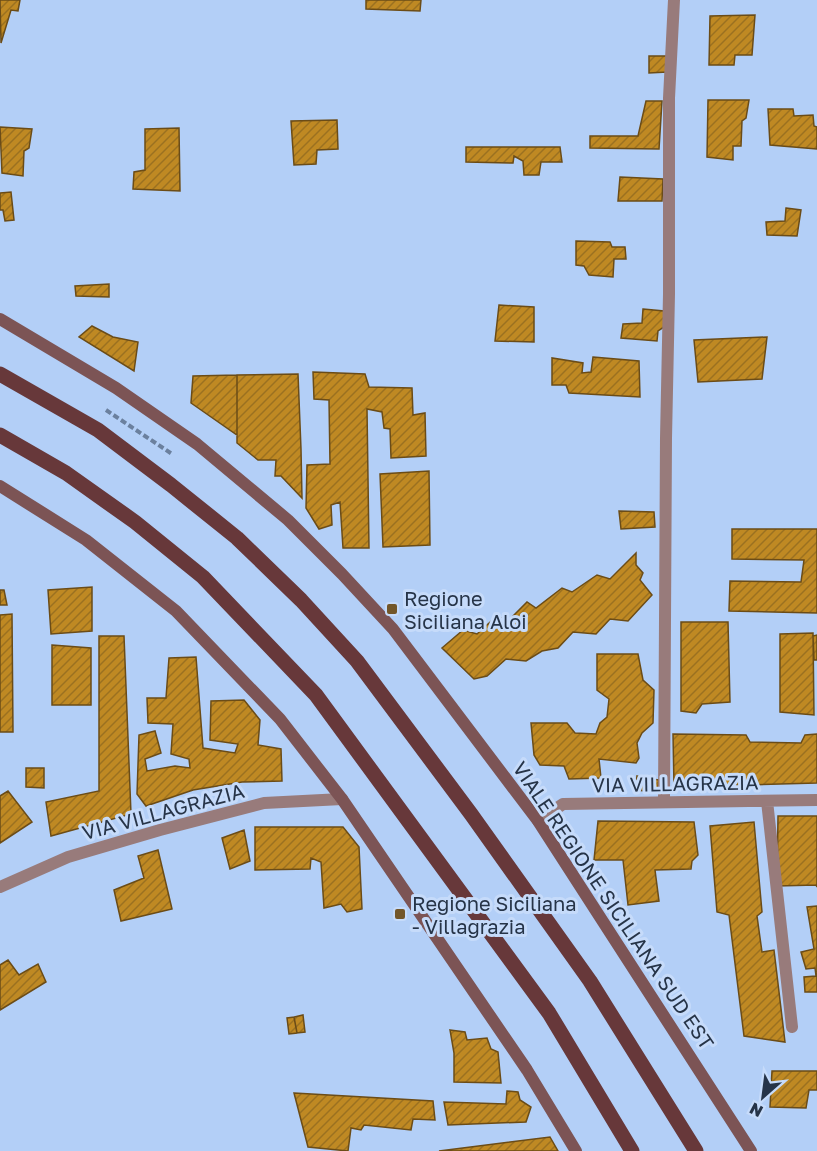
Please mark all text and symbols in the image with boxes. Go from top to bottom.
place label: Regione Siciliana Aloi [404,586,527,633]
marker: Regione Siciliana Aloi [385,602,399,616]
street label: VIALE REGIONE SICILIANA SUD EST [508,756,720,1054]
street label: VIA VILLAGRAZIA [591,770,759,796]
street label: VIA VILLAGRAZIA [79,778,247,844]
place label: Regione Siciliana - Villagrazia [412,891,577,938]
marker: Regione Siciliana - Villagrazia [393,907,407,921]
north arrow [733,1067,793,1127]
text: N [746,1099,766,1122]

